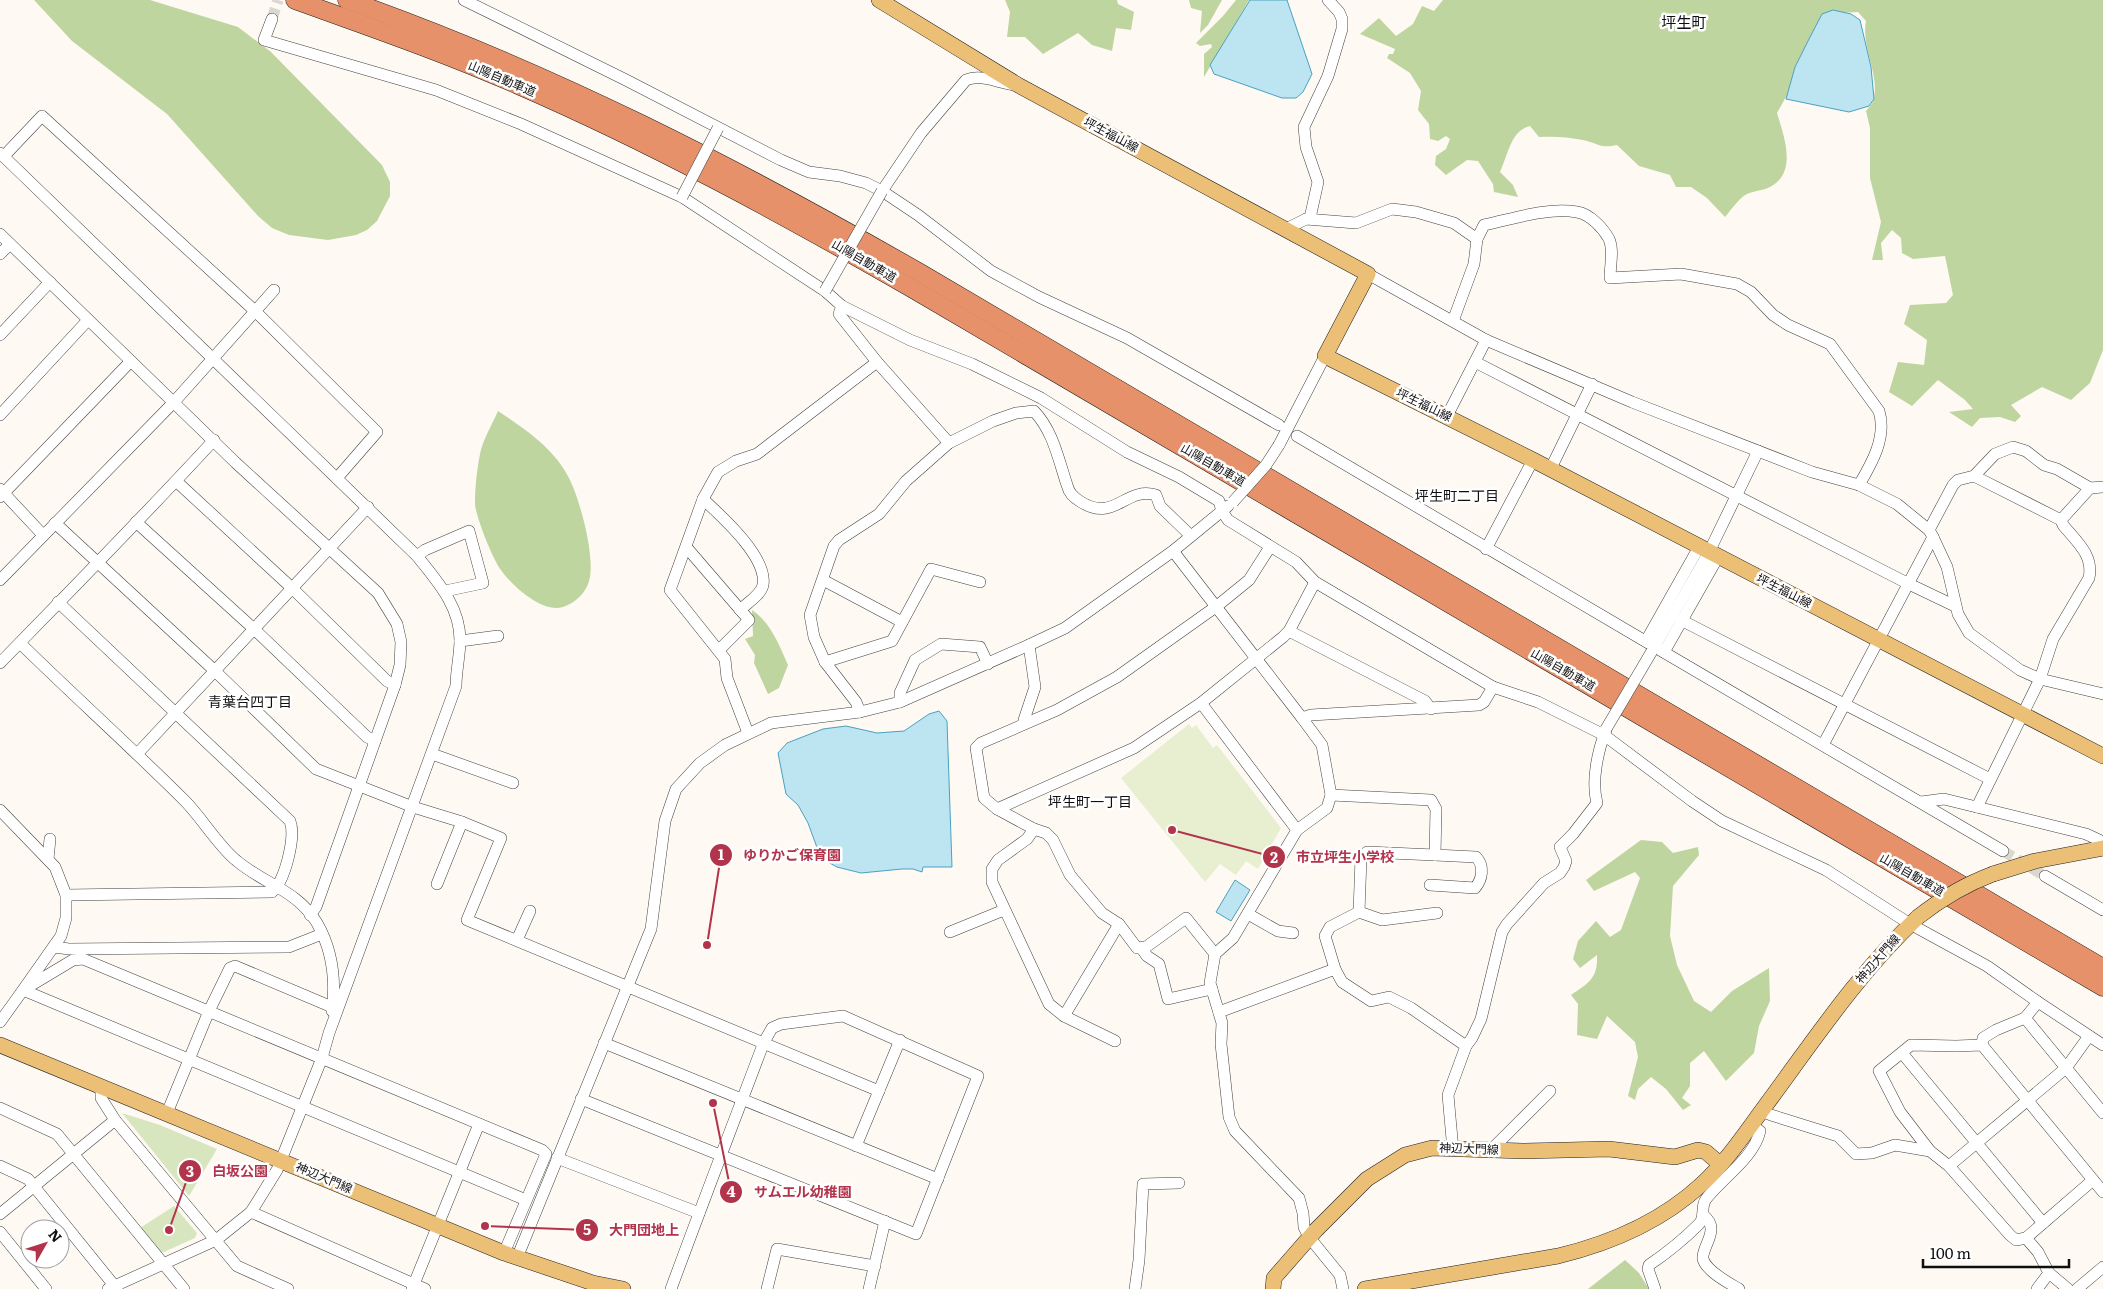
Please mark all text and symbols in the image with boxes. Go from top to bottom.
district label: 坪生町 [1661,10,1707,33]
street label: 山陽自動車道 [466,56,539,100]
street label: 坪生福山線 [1081,112,1142,156]
street label: 山陽自動車道 [829,234,900,286]
street label: 坪生福山線 [1394,383,1455,425]
street label: 山陽自動車道 [1178,438,1249,490]
district label: 坪生町二丁目 [1415,485,1499,505]
street label: 坪生福山線 [1754,568,1815,612]
street label: 山陽自動車道 [1528,643,1599,695]
district label: 青葉台四丁目 [208,691,292,711]
district label: 坪生町一丁目 [1048,791,1132,811]
callout: ゆりかご保育園 [708,840,851,869]
text: 1 [718,842,724,865]
callout: 市立坪生小学校 [1261,843,1404,872]
text: ゆりかご保育園 [743,844,841,864]
text: 2 [1270,845,1278,868]
text: 市立坪生小学校 [1296,846,1394,866]
street label: 山陽自動車道 [1877,848,1948,900]
street label: 神辺大門線 [1851,930,1904,987]
street label: 神辺大門線 [1439,1138,1499,1158]
callout: 白坂公園 [177,1157,278,1186]
street label: 神辺大門線 [293,1157,356,1197]
text: 3 [186,1159,194,1182]
text: 白坂公園 [212,1160,268,1180]
callout: サムエル幼稚園 [719,1178,862,1207]
text: 4 [726,1179,736,1202]
text: サムエル幼稚園 [754,1181,852,1201]
callout: 大門団地上 [574,1215,689,1244]
text: 5 [583,1217,591,1240]
north arrow [20,1219,70,1269]
text: 大門団地上 [609,1219,679,1239]
text: N [44,1224,68,1246]
scale bar [1923,1236,2069,1268]
text: 100 m [1930,1241,1971,1264]

